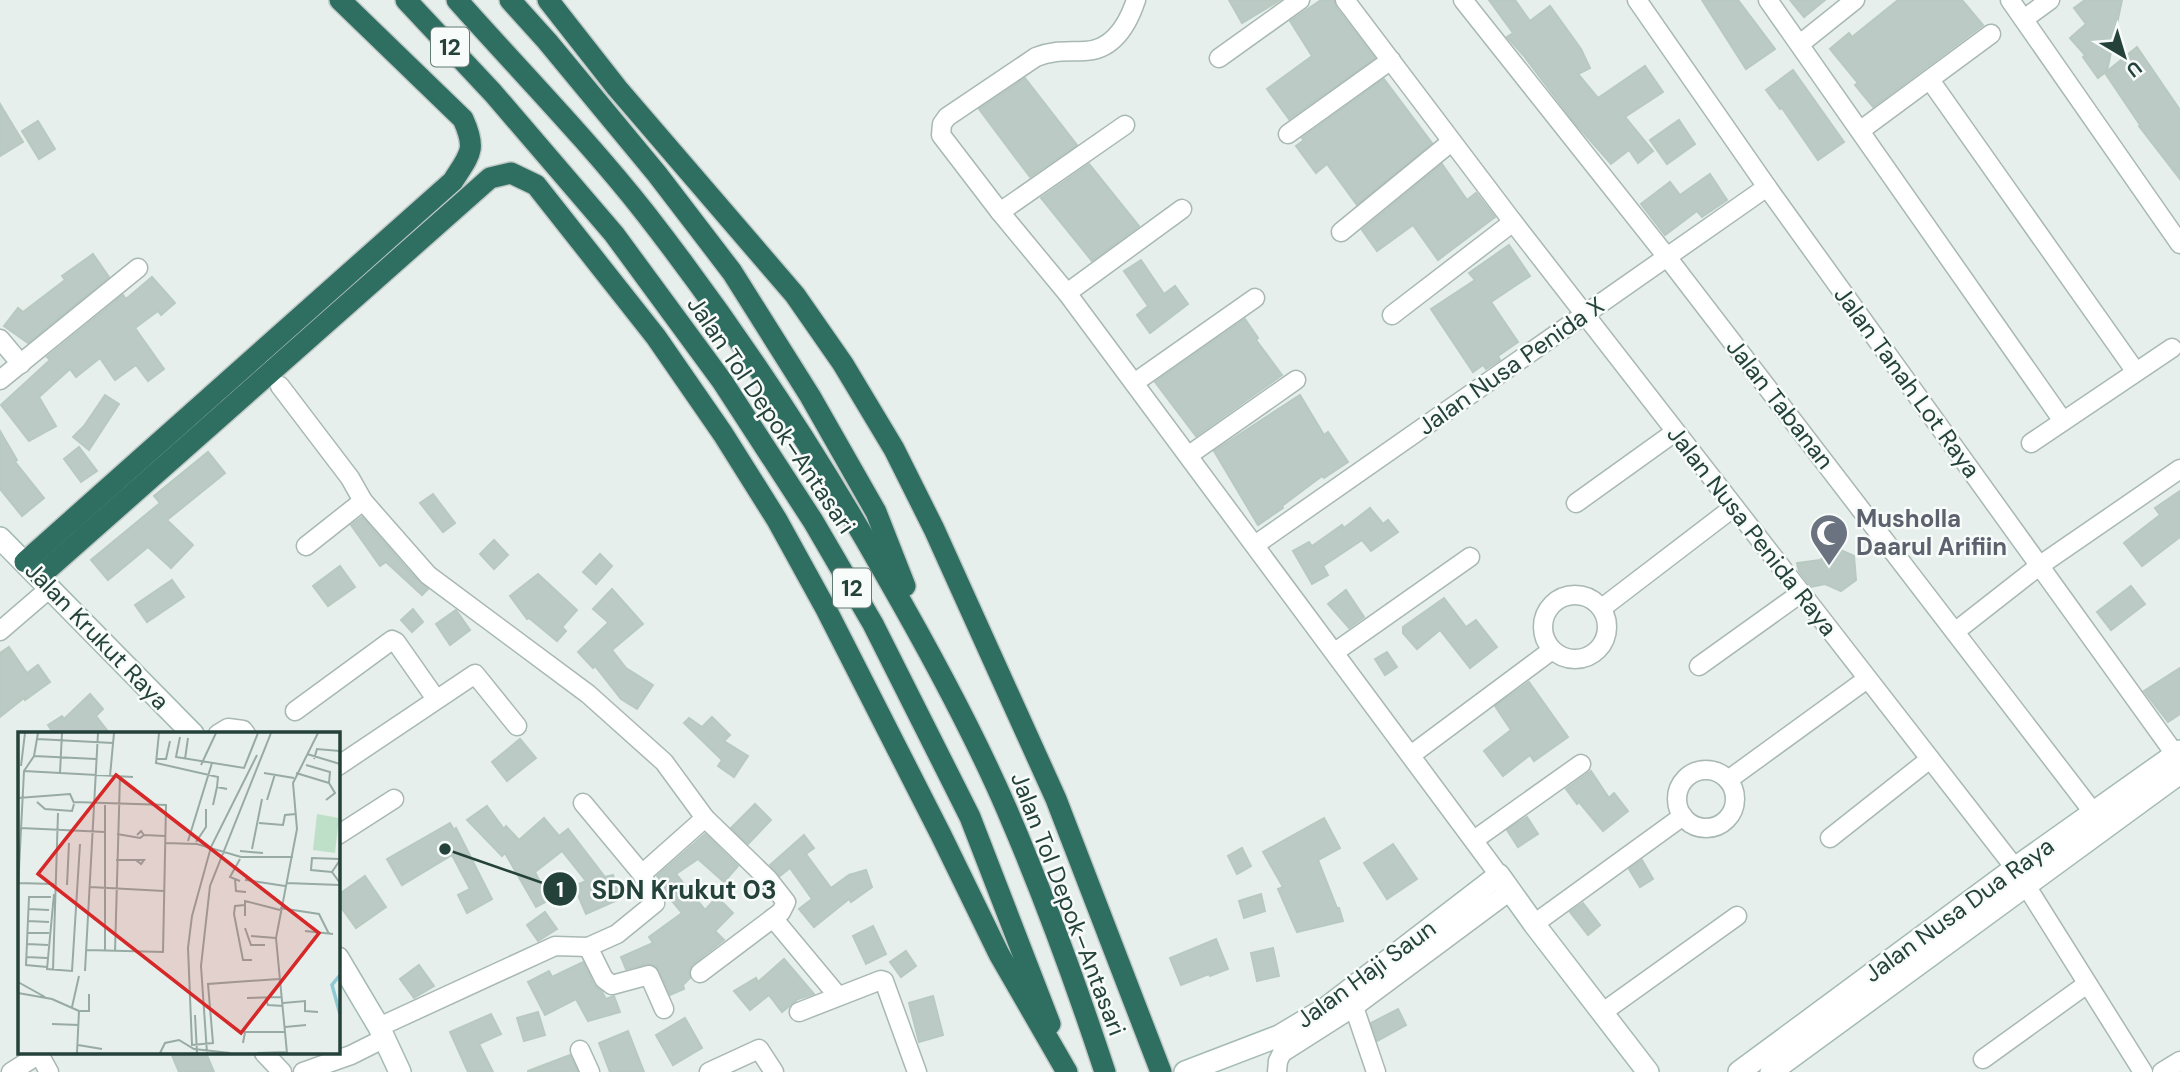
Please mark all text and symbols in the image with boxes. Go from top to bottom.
north arrow [2089,21,2159,91]
road number: 12 [431,28,469,66]
text: U [2121,55,2147,83]
street label: Jalan Tanah Lot Raya [1827,280,1987,484]
street label: Jalan Tol Depok–Antasari [680,290,862,539]
street label: Jalan Nusa Penida X [1411,290,1610,442]
street label: Jalan Tabanan [1720,332,1841,475]
street label: Jalan Nusa Penida Raya [1661,419,1844,642]
place label: Musholla Daarul Arifiin [1856,503,2007,562]
mosque icon: Musholla Daarul Arifiin [1808,512,1850,567]
street label: Jalan Krukut Raya [19,555,176,716]
road number: 12 [833,568,871,608]
inset map [18,732,340,1054]
street label: Jalan Tol Depok–Antasari [1004,768,1133,1040]
street label: Jalan Nusa Dua Raya [1858,830,2060,989]
callout: SDN Krukut 03 [542,866,790,913]
text: SDN Krukut 03 [591,873,777,907]
text: 1 [556,876,564,904]
street label: Jalan Haji Saun [1290,912,1442,1035]

